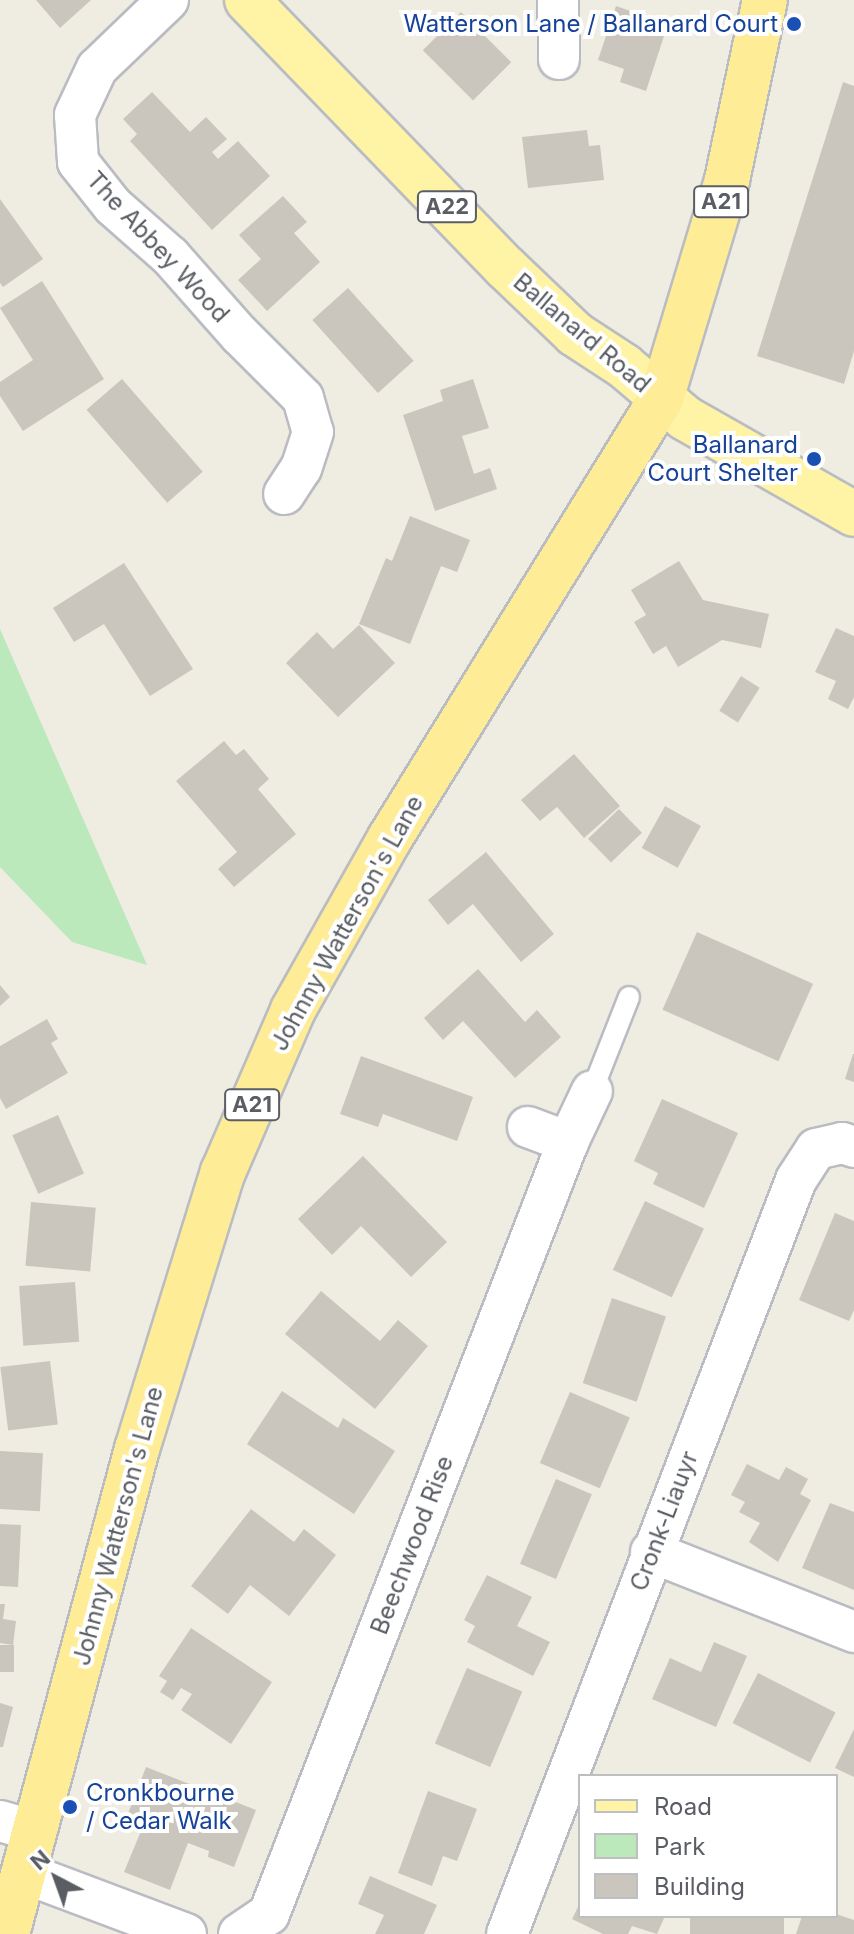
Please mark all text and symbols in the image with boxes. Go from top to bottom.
place label: Watterson Lane / Ballanard Court [403,10,778,38]
marker: Watterson Lane / Ballanard Court [785,15,803,33]
street label: The Abbey Wood [81,165,235,329]
road number: A21 [693,184,749,220]
road number: A22 [415,189,479,225]
street label: Ballanard Road [508,267,656,399]
place label: Ballanard Court Shelter [647,431,798,487]
marker: Ballanard Court Shelter [805,450,823,468]
street label: Johnny Watterson's Lane [265,790,429,1056]
road number: A21 [224,1087,280,1123]
street label: Johnny Watterson's Lane [67,1383,169,1669]
street label: Cronk-Liauyr [624,1447,704,1595]
street label: Beechwood Rise [365,1452,459,1638]
legend [578,1774,838,1918]
place label: Cronkbourne / Cedar Walk [86,1779,235,1835]
text: Road [654,1792,712,1821]
marker: Cronkbourne / Cedar Walk [61,1798,79,1816]
text: Park [654,1832,705,1861]
north arrow [16,1838,96,1918]
text: N [25,1845,55,1875]
text: Building [654,1872,745,1901]

